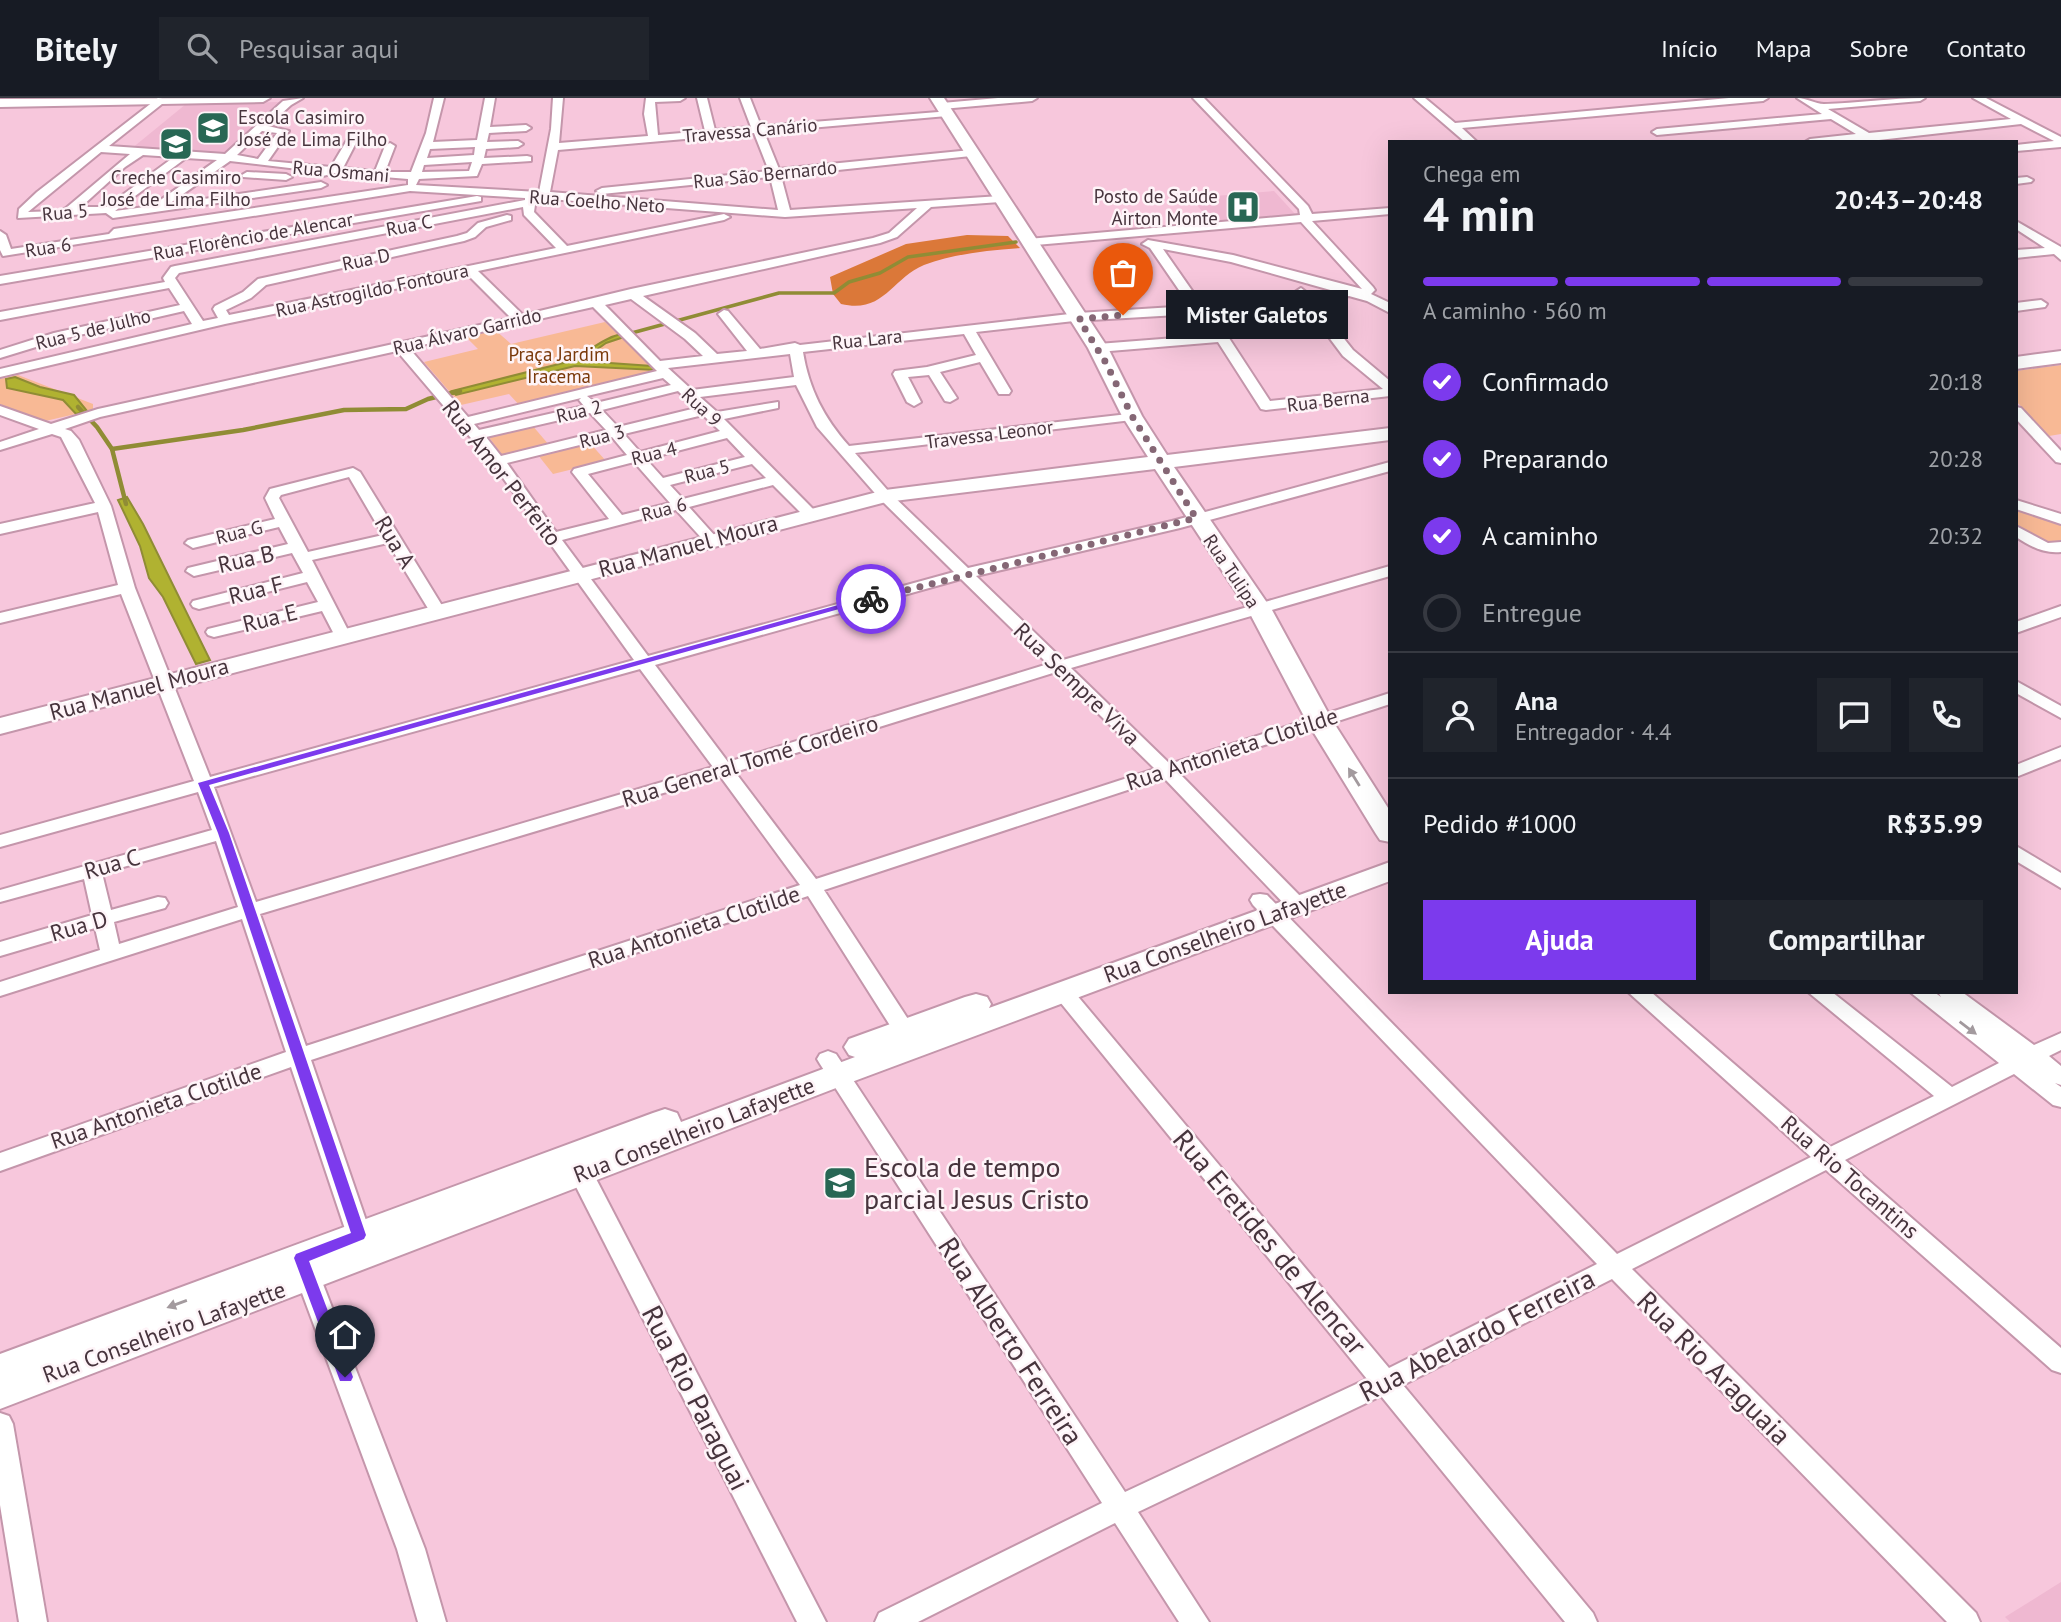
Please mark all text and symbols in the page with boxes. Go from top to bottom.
search box [159,17,649,80]
text: Bitely [35,27,117,70]
icon: search [183,29,221,67]
text: Pesquisar aqui [239,32,399,65]
text: Início [1661,33,1718,64]
text: Mapa [1756,33,1811,64]
text: Sobre [1849,33,1908,64]
text: Contato [1946,33,2026,64]
place label: Escola Casimiro José de Lima Filho [237,105,387,151]
school or university icon: Escola Casimiro José de Lima Filho [194,109,232,147]
street label: Travessa Canário [682,112,818,148]
school or university icon: Creche Casimiro José de Lima Filho [157,125,195,163]
street label: Rua Osmani [292,155,390,187]
street label: Rua São Bernardo [692,155,838,193]
text: Chega em [1423,159,1520,188]
place label: Creche Casimiro José de Lima Filho [100,165,251,211]
text: 20:43–20:48 [1834,183,1983,216]
street label: Rua Coelho Neto [528,184,666,218]
place label: Posto de Saúde Airton Monte [1094,184,1218,230]
text: 4 min [1423,184,1535,244]
hospital icon: Posto de Saúde Airton Monte [1224,188,1262,226]
street label: Rua 5 [41,198,89,226]
street label: Rua Florêncio de Alencar [151,207,355,265]
street label: Rua C [384,209,434,241]
street label: Rua 6 [23,232,73,262]
street label: Rua D [340,242,392,276]
pin [1093,243,1153,315]
icon: bag [1104,254,1142,292]
street label: Rua Astrogildo Fontoura [273,258,471,322]
callout: Mister Galetos [1165,290,1347,340]
text: A caminho · 560 m [1423,296,1607,325]
text: Mister Galetos [1186,300,1328,329]
street label: Rua Álvaro Garrido [390,302,544,360]
street label: Rua 5 de Julho [33,303,153,355]
street label: Rua Lara [831,323,903,355]
park label: Praça Jardim Iracema [508,342,610,388]
icon: check [1423,363,1461,401]
text: Confirmado [1482,365,1609,398]
text: 20:18 [1928,367,1983,396]
street label: Rua 9 [677,382,727,432]
street label: Rua Berna [1285,383,1371,417]
street label: Rua Amor Perfeito [436,394,568,552]
street label: Rua 2 [554,394,604,428]
street label: Travessa Leonor [924,414,1055,454]
street label: Rua 3 [577,419,627,453]
street label: Rua 4 [629,436,679,470]
icon: check [1423,440,1461,478]
text: Preparando [1482,442,1609,475]
text: 20:28 [1928,444,1983,473]
street label: Rua 5 [682,453,732,489]
street label: Rua 6 [639,491,689,527]
street label: Rua Manuel Moura [595,508,781,583]
street label: Rua A [369,510,423,574]
street label: Rua G [213,515,265,549]
icon: check [1423,517,1461,555]
text: A caminho [1482,519,1598,552]
text: 20:32 [1928,521,1983,550]
street label: Rua Tulipa [1198,529,1266,613]
street label: Rua B [215,538,277,579]
courier [836,564,906,634]
street label: Rua F [226,569,286,610]
icon: bike [852,580,890,618]
text: Entregue [1482,596,1582,629]
street label: Rua E [239,597,300,638]
street label: Rua Sempre Viva [1008,616,1147,751]
street label: Rua Manuel Moura [46,651,232,726]
button: person [1423,678,1497,752]
button: chat [1817,678,1891,752]
button: phone [1909,678,1983,752]
text: Ana [1515,684,1558,717]
street label: Rua Antonieta Clotilde [1122,701,1342,797]
street label: Rua General Tomé Cordeiro [618,708,881,813]
text: Entregador · 4.4 [1515,717,1672,746]
one-way arrow [1348,768,1361,787]
text: Pedido #1000 [1423,807,1576,840]
text: R$35.99 [1887,807,1983,840]
street label: Rua C [81,842,143,885]
street label: Rua Conselheiro Lafayette [1099,874,1350,989]
street label: Rua Antonieta Clotilde [584,879,804,975]
button: Ajuda [1423,900,1696,980]
button: Compartilhar [1710,900,1983,980]
street label: Rua D [47,904,111,948]
one-way arrow [1958,1021,1977,1035]
street label: Rua Antonieta Clotilde [47,1056,265,1155]
street label: Rua Conselheiro Lafayette [569,1070,819,1189]
street label: Rua Rio Tocantins [1775,1109,1925,1245]
street label: Rua Eretides de Alencar [1165,1121,1376,1362]
place label: Escola de tempo parcial Jesus Cristo [864,1148,1089,1217]
school or university icon: Escola de tempo parcial Jesus Cristo [821,1164,859,1202]
street label: Rua Alberto Ferreira [930,1230,1092,1452]
street label: Rua Abelardo Ferreira [1353,1259,1601,1410]
street label: Rua Conselheiro Lafayette [38,1274,289,1389]
street label: Rua Rio Araguaia [1629,1283,1799,1453]
one-way arrow [167,1299,188,1310]
street label: Rua Rio Paraguai [634,1299,759,1497]
pin [315,1305,375,1377]
icon: home [326,1316,364,1354]

